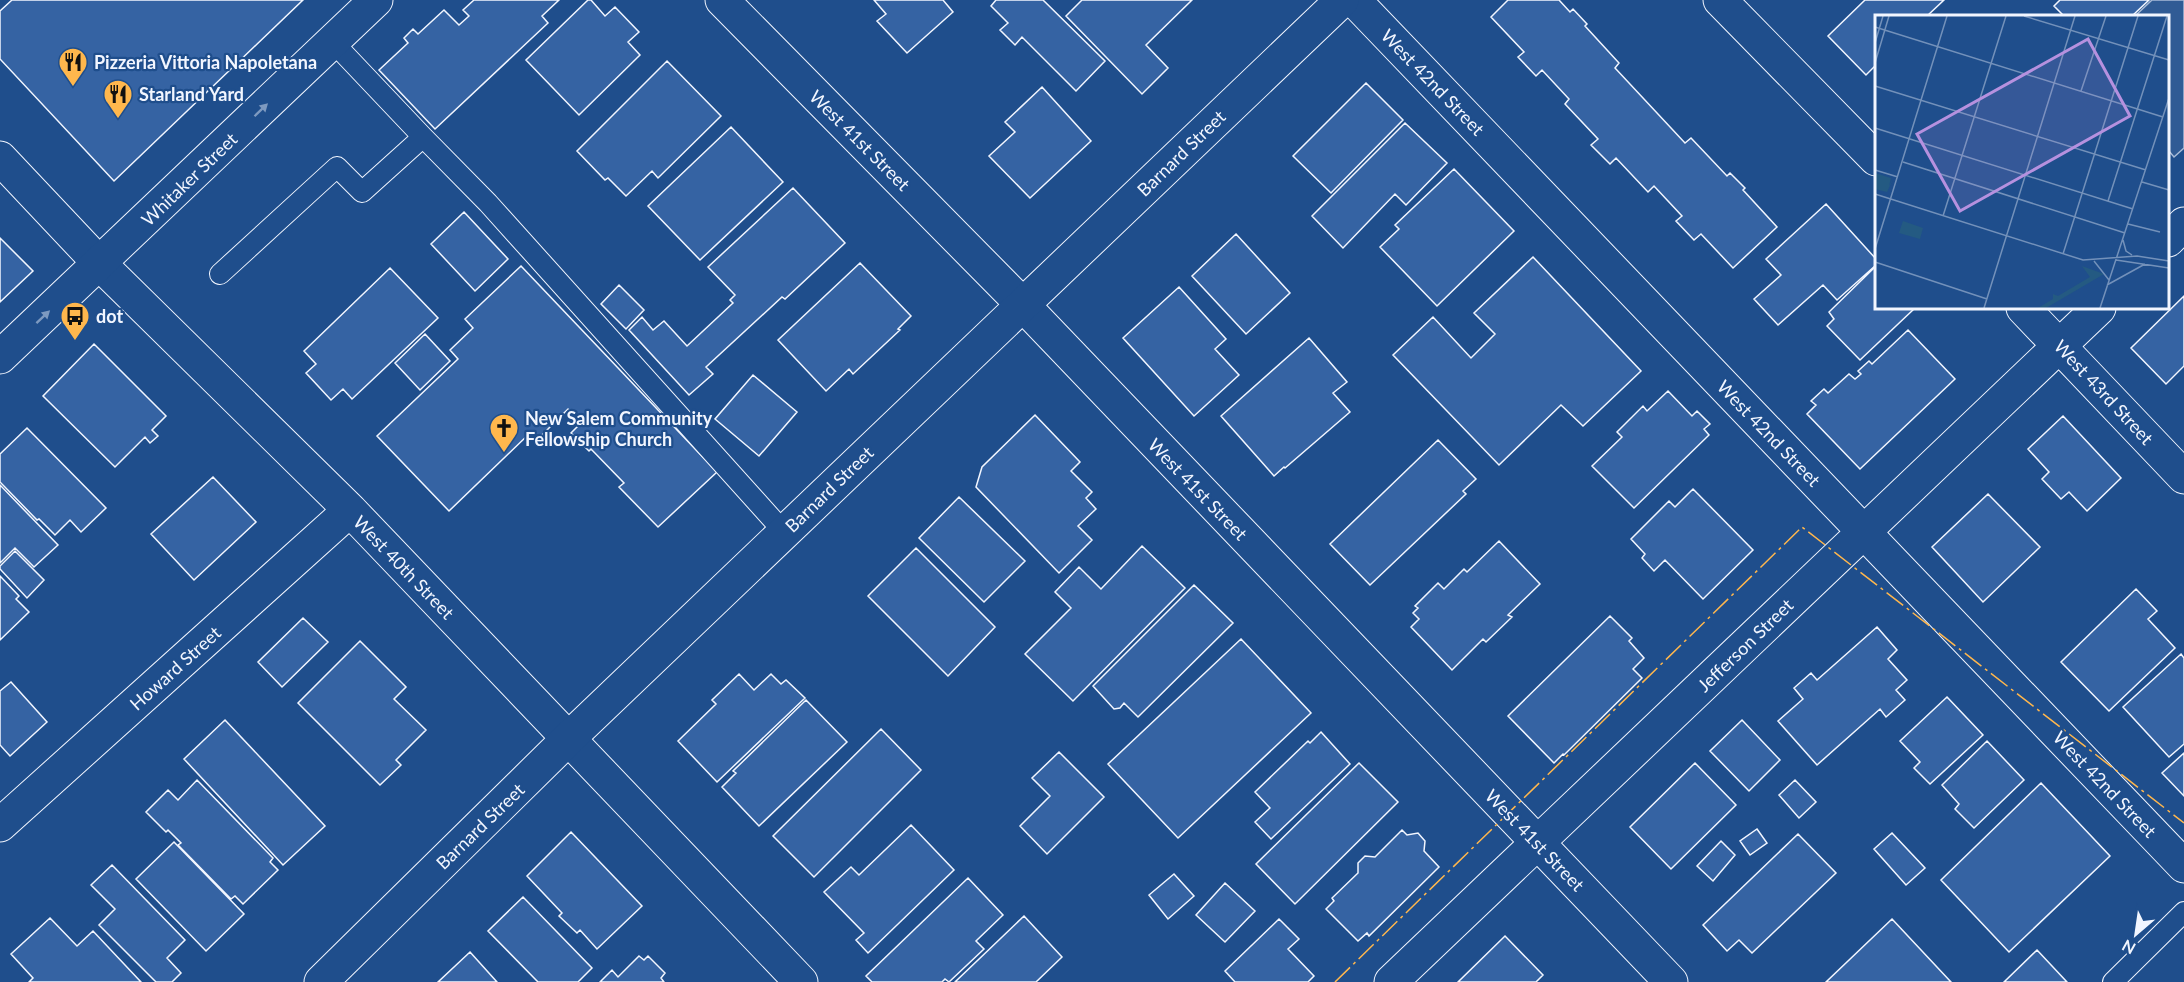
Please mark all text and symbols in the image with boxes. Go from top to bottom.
inset map [1875,15,2169,309]
street label: West 42nd Street [1377,24,1490,140]
restaurant icon: Pizzeria Vittoria Napoletana [57,46,89,88]
place label: Pizzeria Vittoria Napoletana [94,51,317,73]
restaurant icon: Starland Yard [102,78,134,120]
place label: Starland Yard [139,83,244,105]
street label: West 41st Street [805,85,915,195]
one-way arrow [253,104,267,118]
street label: Barnard Street [1132,105,1230,201]
street label: Whitaker Street [137,127,242,230]
bus stop icon: dot [59,300,91,342]
place label: dot [96,305,123,327]
one-way arrow [35,311,50,324]
street label: West 43rd Street [2050,335,2158,449]
street label: West 42nd Street [1713,375,1826,491]
place label: New Salem Community Fellowship Church [525,407,713,450]
church icon: New Salem Community Fellowship Church [488,412,520,454]
street label: West 41st Street [1144,433,1253,545]
street label: Barnard Street [780,441,878,537]
street label: West 40th Street [349,511,459,624]
street label: Jefferson Street [1693,593,1798,696]
street label: Howard Street [125,621,225,715]
street label: West 42nd Street [2049,726,2162,842]
street label: Barnard Street [431,778,529,874]
street label: West 41st Street [1481,784,1590,896]
north arrow [2106,904,2166,964]
text: N [2118,936,2138,959]

